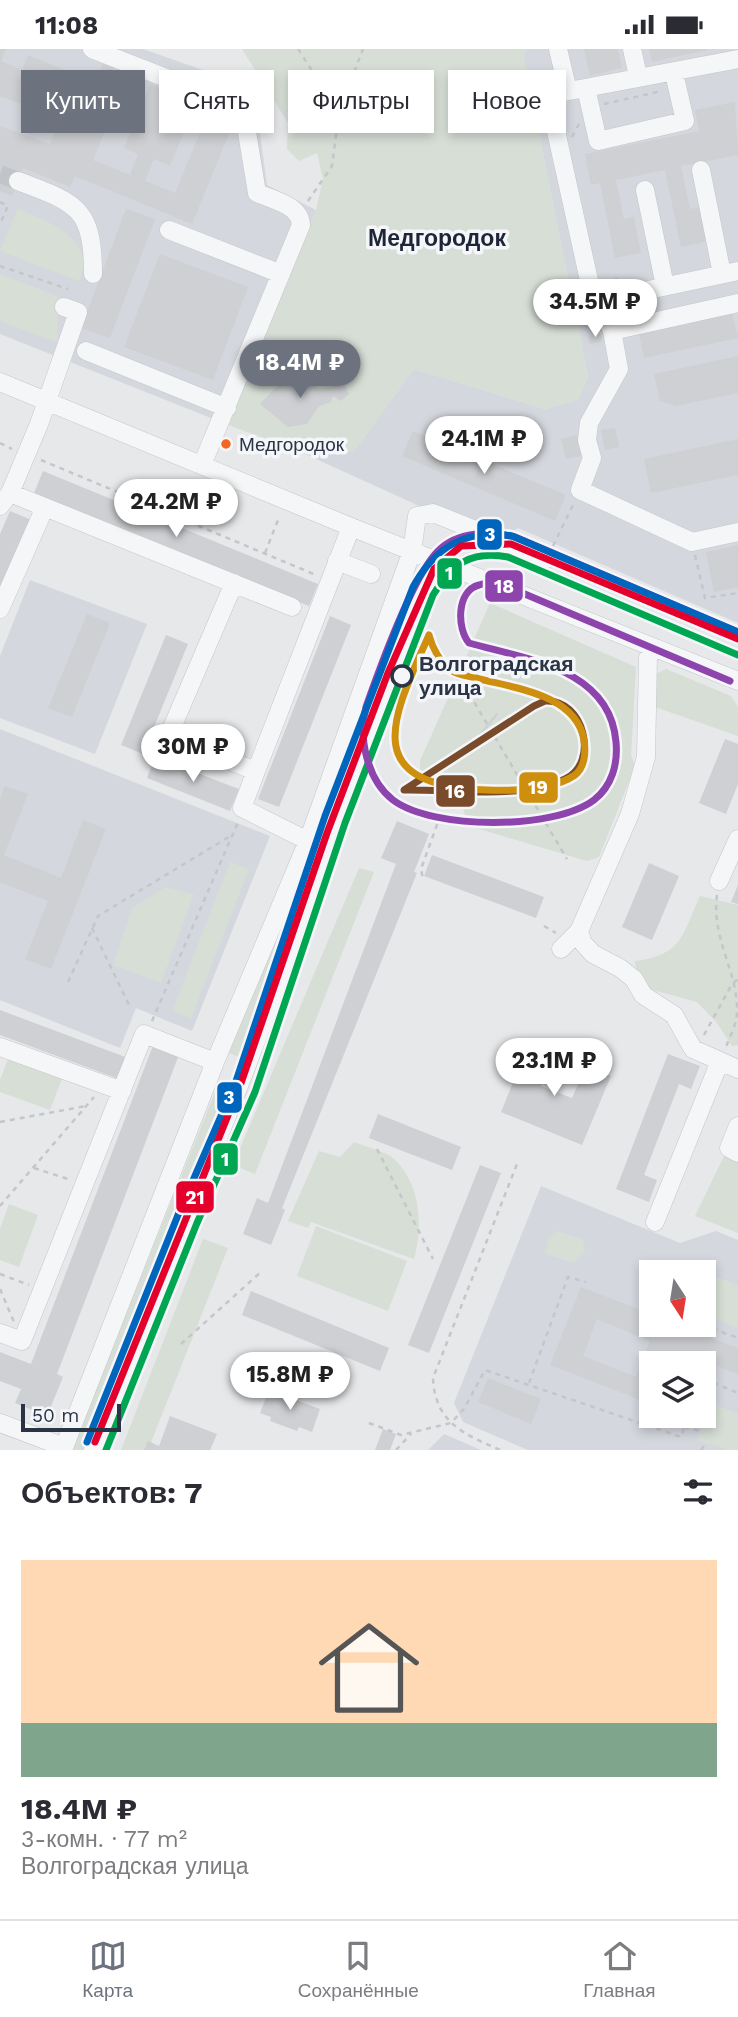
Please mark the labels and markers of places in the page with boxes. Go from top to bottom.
pin: 34.5M ₽ [530,279,660,339]
pin: 18.4M ₽ [235,341,365,400]
pin: 24.1M ₽ [419,417,549,476]
place label: Медгородок [239,433,345,456]
marker: Медгородок [219,437,233,451]
pin: 24.2M ₽ [111,479,241,539]
place label: Волгоградская улица [419,651,574,700]
marker: Волгоградская улица [391,665,413,687]
pin: 30M ₽ [144,725,242,784]
pin: 23.1M ₽ [489,1039,619,1098]
pin: 15.8M ₽ [225,1353,355,1412]

